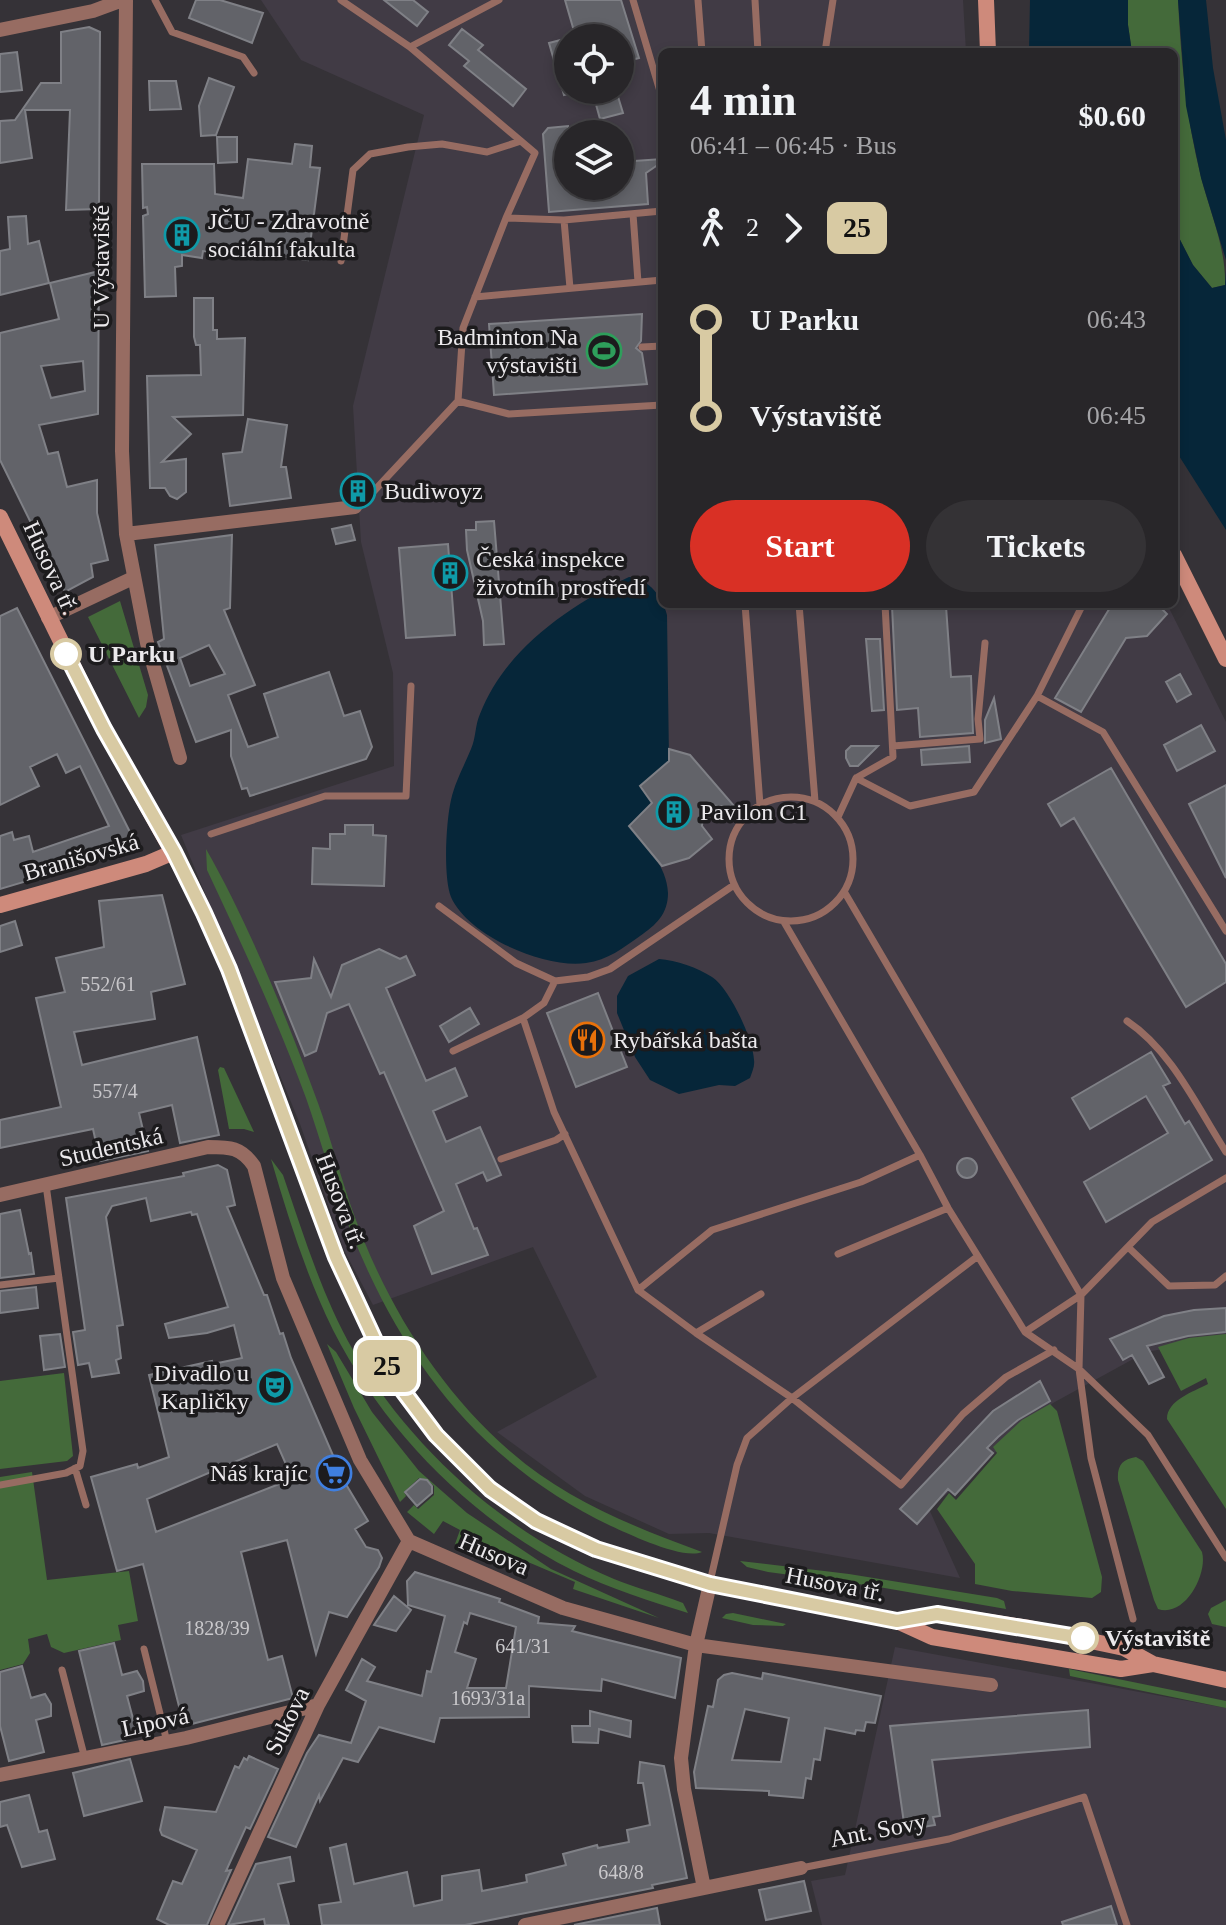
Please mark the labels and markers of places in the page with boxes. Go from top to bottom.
place label: JČU - Zdravotně sociální fakulta [208,208,369,262]
building icon: JČU - Zdravotně sociální fakulta [163,216,201,254]
place label: Badminton Na výstavišti [437,324,578,378]
sports icon: Badminton Na výstavišti [585,332,623,370]
building icon: Budiwoyz [339,472,377,510]
place label: Budiwoyz [384,478,483,504]
place label: Česká inspekce životníh prostředí [476,546,646,600]
building icon: Česká inspekce životníh prostředí [431,554,469,592]
marker: U Parku [51,639,81,669]
place label: U Parku [88,641,175,667]
building icon: Pavilon C1 [655,793,693,831]
place label: Pavilon C1 [700,799,807,825]
restaurant icon: Rybářská bašta [568,1021,606,1059]
place label: Rybářská bašta [613,1027,758,1053]
place label: Divadlo u Kapličky [154,1360,249,1414]
theatre icon: Divadlo u Kapličky [256,1368,294,1406]
supermarket icon: Náš krajíc [315,1454,353,1492]
place label: Náš krajíc [210,1460,308,1486]
marker: Výstaviště [1068,1623,1098,1653]
place label: Výstaviště [1105,1625,1211,1651]

